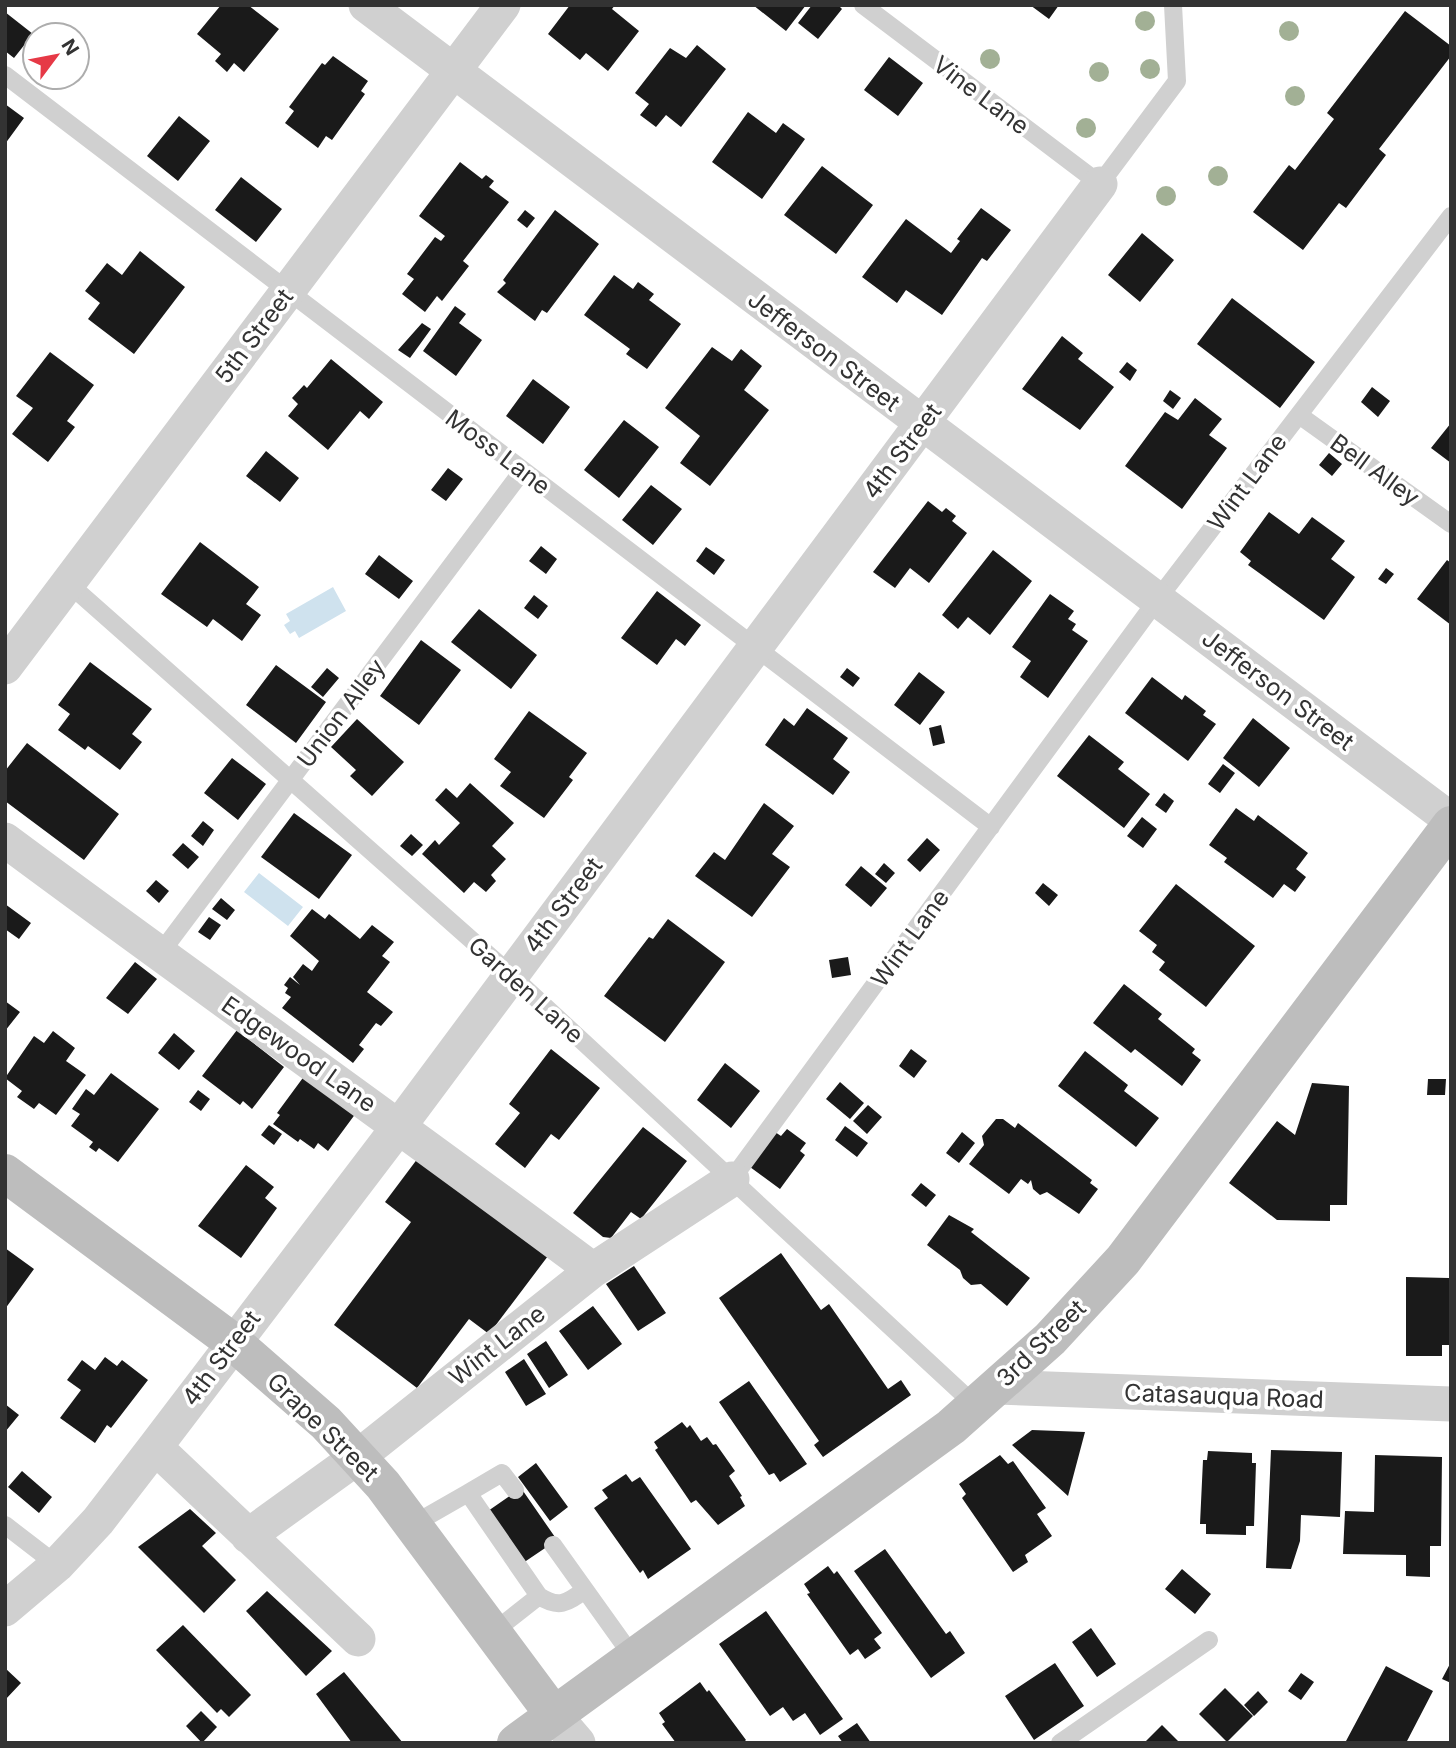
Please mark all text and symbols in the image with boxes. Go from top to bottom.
north arrow [21,21,91,91]
text: N [56,35,84,59]
street label: Vine Lane [927,50,1035,140]
street label: 5th Street [209,283,299,389]
street label: Jefferson Street [742,284,906,418]
street label: 4th Street [857,397,947,504]
street label: Moss Lane [440,403,556,501]
street label: Wint Lane [1201,428,1293,536]
street label: Bell Alley [1325,428,1425,512]
street label: Jefferson Street [1196,623,1360,757]
street label: Union Alley [291,653,391,773]
street label: 4th Street [518,851,608,958]
street label: Wint Lane [865,884,955,992]
street label: Garden Lane [462,931,590,1049]
street label: Edgewood Lane [216,990,382,1118]
street label: 3rd Street [990,1293,1092,1393]
street label: Wint Lane [443,1299,551,1391]
street label: 4th Street [176,1304,266,1411]
street label: Grape Street [261,1367,385,1487]
street label: Catasauqua Road [1124,1378,1324,1414]

